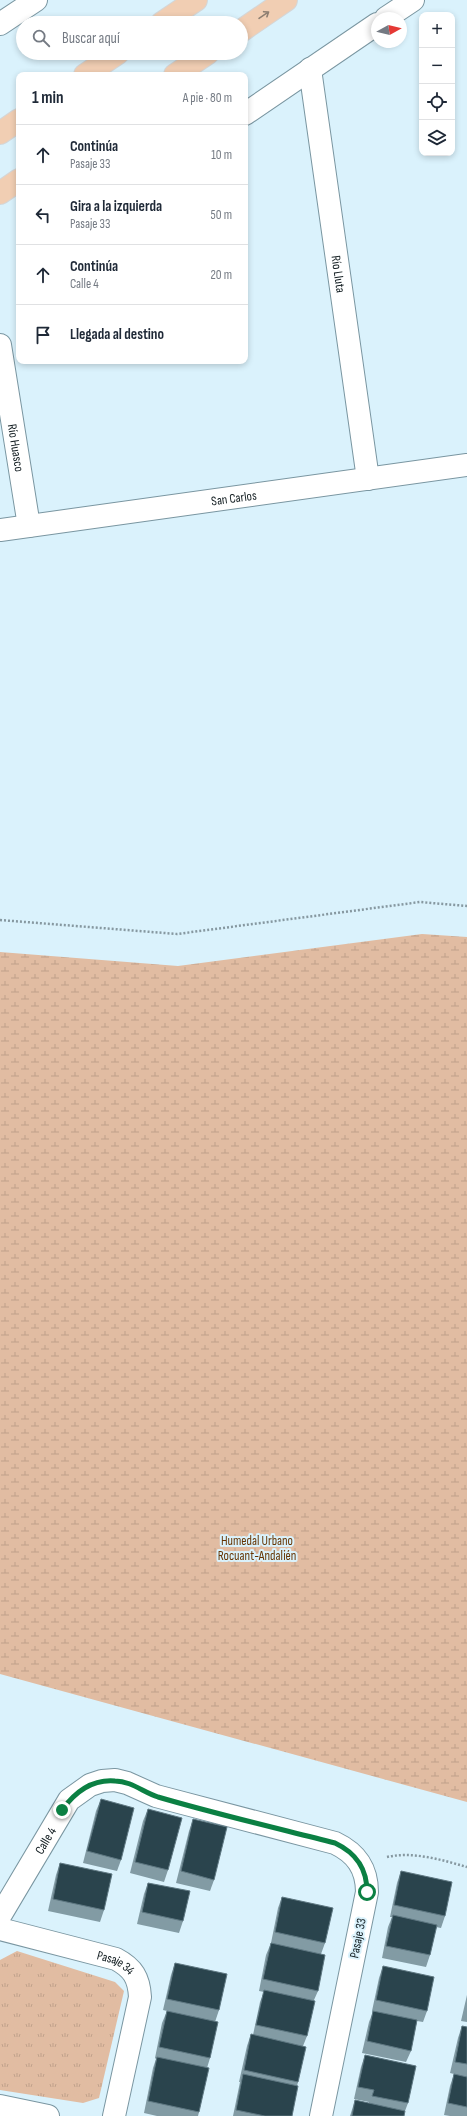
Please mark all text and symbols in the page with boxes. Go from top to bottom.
one-way arrow [258,11,269,19]
north arrow [371,12,407,48]
map controls [419,12,455,156]
button: + [419,12,455,48]
search box [16,16,248,60]
icon: search [30,27,52,49]
text: Buscar aquí [62,29,120,48]
button: − [419,48,455,84]
button: locate [419,84,455,120]
text: 1 min [32,88,64,108]
text: A pie · 80 m [183,90,232,106]
button: layers [419,120,455,156]
text: Continúa [70,137,118,156]
icon: ahead [32,144,54,166]
text: 10 m [211,147,232,163]
text: Pasaje 33 [70,156,110,172]
text: Gira a la izquierda [70,197,162,216]
icon: left [32,204,54,226]
text: 50 m [211,207,232,223]
text: Pasaje 33 [70,216,110,232]
street label: Río Lluta [327,254,349,294]
text: Continúa [70,257,118,276]
icon: ahead [32,264,54,286]
text: 20 m [210,267,232,283]
text: Calle 4 [70,276,99,292]
icon: arrive [32,324,54,346]
text: Llegada al destino [70,325,164,344]
street label: Río Huasco [4,423,27,473]
street label: San Carlos [210,487,258,510]
park label: Humedal Urbano Rocuant-Andalién [218,1533,296,1564]
route end [53,1801,71,1819]
street label: Calle 4 [32,1824,60,1857]
route start [358,1883,376,1901]
street label: Pasaje 33 [346,1917,370,1960]
street label: Pasaje 34 [95,1947,138,1979]

